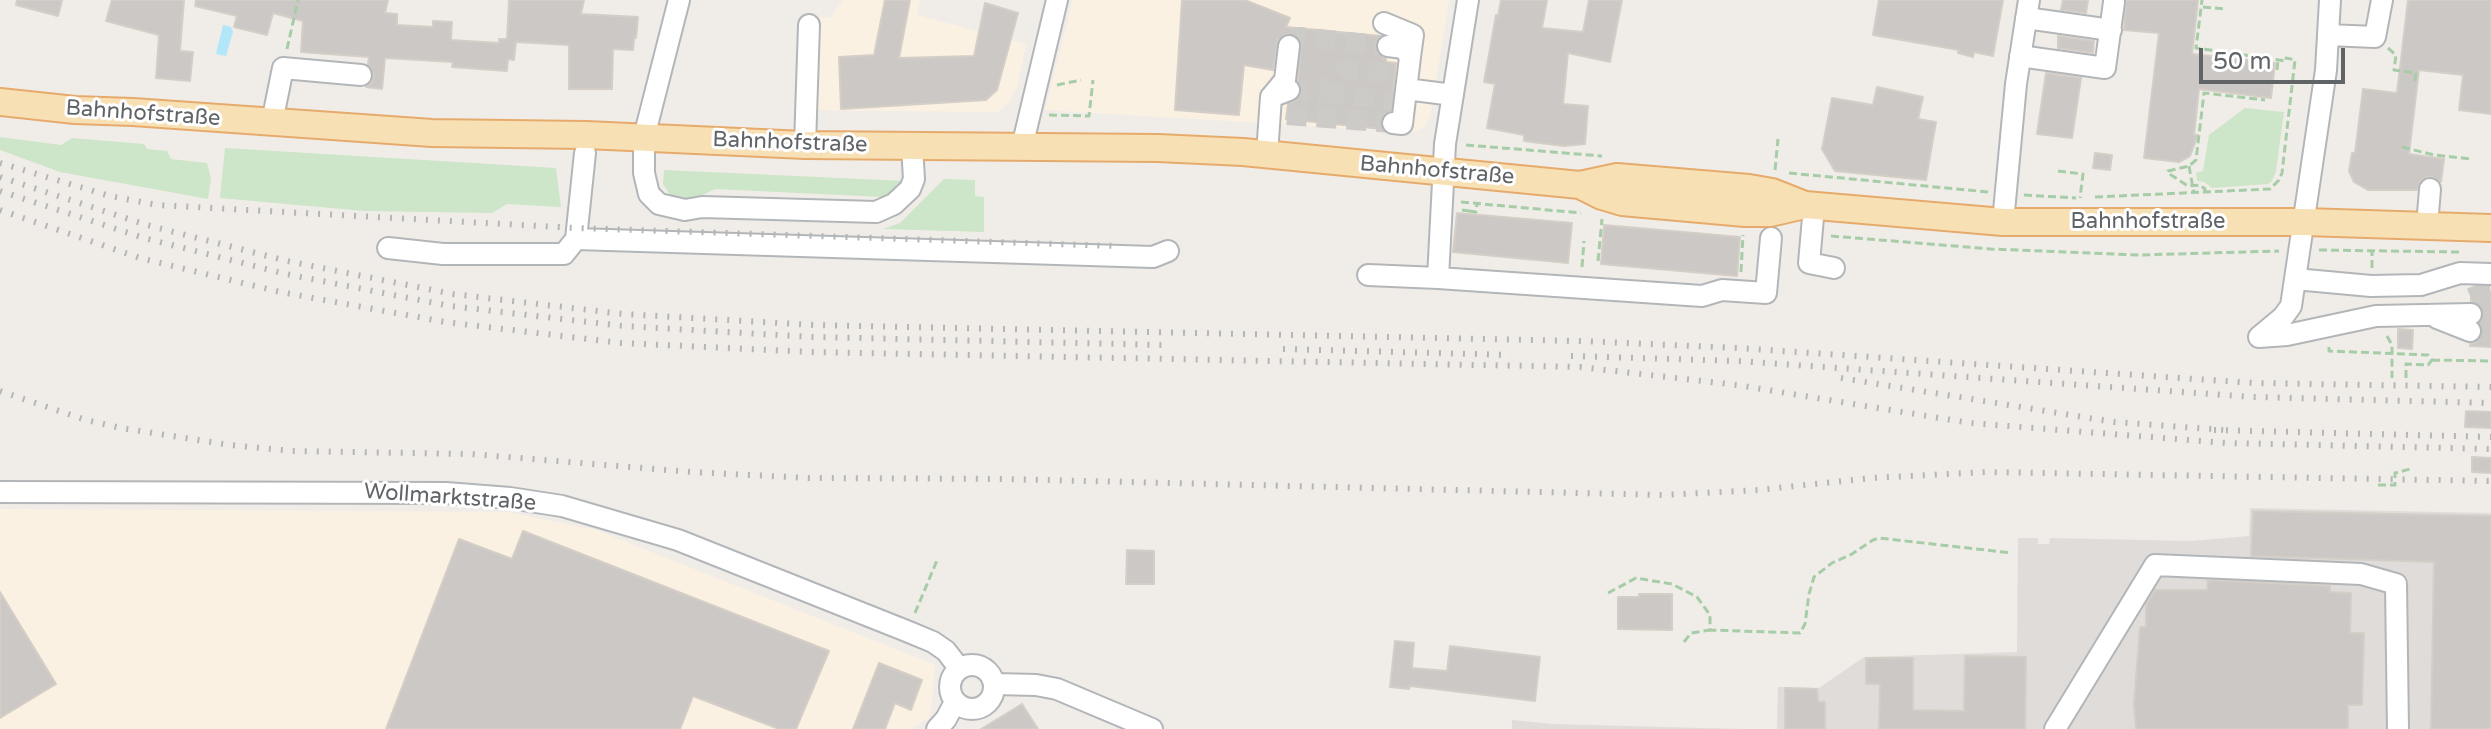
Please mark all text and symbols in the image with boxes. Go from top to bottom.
scale bar [2203,32,2349,82]
text: 50 m [2213,47,2271,76]
street label: Bahnhofstraße [65,95,221,133]
street label: Bahnhofstraße [712,127,868,159]
street label: Bahnhofstraße [1359,151,1515,191]
street label: Bahnhofstraße [2071,209,2225,235]
street label: Wollmarktstraße [363,479,537,517]

